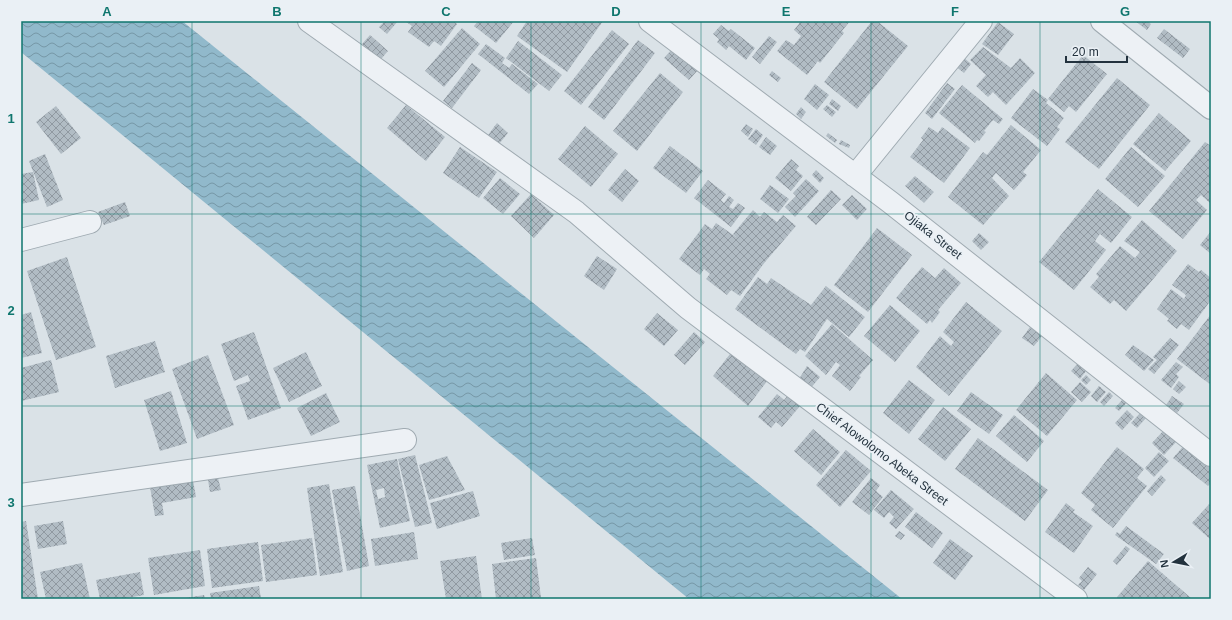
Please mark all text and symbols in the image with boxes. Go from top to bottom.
text: A [102,4,112,19]
text: B [272,4,282,19]
text: C [441,4,451,19]
text: D [611,4,621,19]
text: E [782,4,791,19]
text: F [951,4,959,19]
text: G [1120,4,1130,19]
scale bar [1066,38,1127,64]
text: 20 m [1072,45,1099,59]
text: 1 [7,111,15,126]
street label: Ojiaka Street [901,208,965,262]
text: 2 [7,303,15,318]
street label: Chief Alowolomo Abeka Street [813,400,951,509]
text: 3 [7,495,15,510]
north arrow [1154,542,1194,582]
text: N [1158,559,1171,569]

